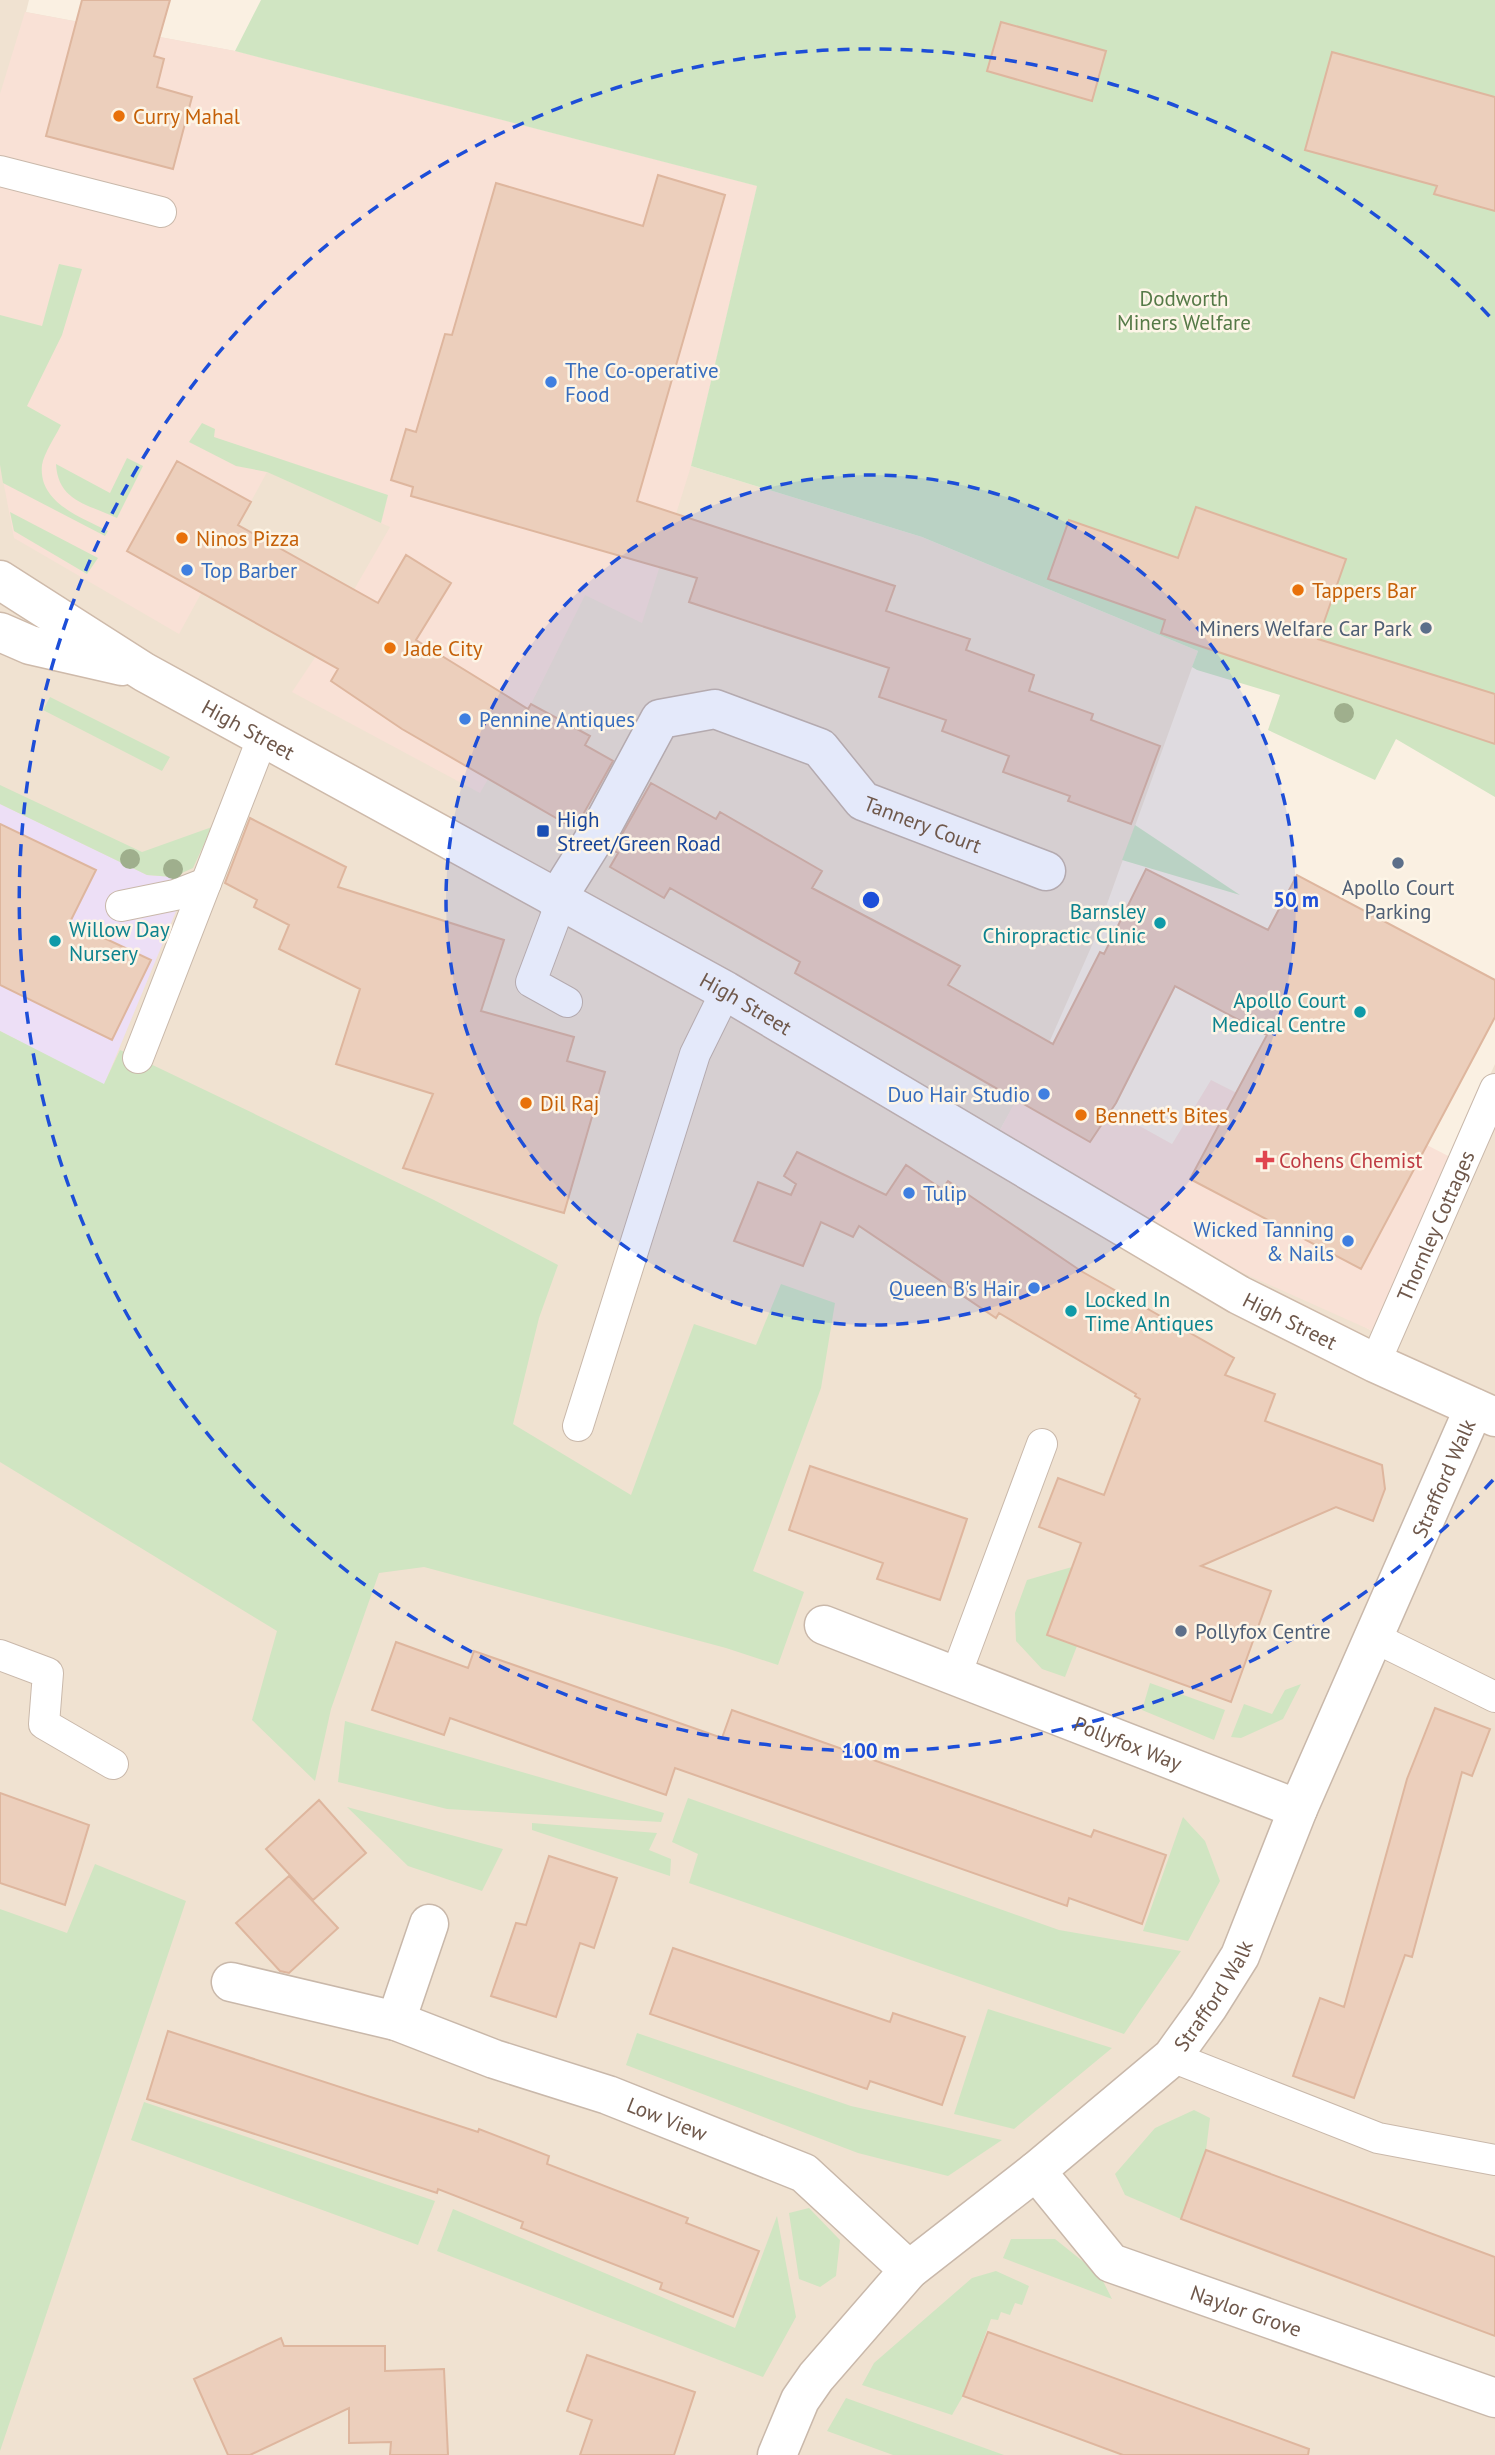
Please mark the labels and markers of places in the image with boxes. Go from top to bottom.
place label: Curry Mahal [133,103,240,130]
marker: Curry Mahal [111,108,127,124]
place label: The Co-operative Food [565,357,719,408]
marker: The Co-operative Food [543,374,559,390]
place label: Ninos Pizza [196,525,300,552]
marker: Ninos Pizza [174,530,190,546]
place label: Top Barber [201,557,297,584]
marker: Top Barber [179,562,195,578]
place label: Tappers Bar [1312,577,1417,604]
marker: Tappers Bar [1290,582,1306,598]
place label: Miners Welfare Car Park [1199,615,1412,642]
marker: Miners Welfare Car Park [1418,620,1434,636]
place label: Jade City [403,635,483,662]
marker: Jade City [382,640,398,656]
place label: Pennine Antiques [479,706,635,733]
marker: Pennine Antiques [457,711,473,727]
place label: High Street/Green Road [557,806,721,857]
marker: High Street/Green Road [535,823,551,839]
marker: Apollo Court Parking [1390,855,1406,871]
place label: Apollo Court Parking [1342,874,1454,925]
centre of rings [859,888,883,912]
place label: Barnsley Chiropractic Clinic [982,898,1146,949]
marker: Barnsley Chiropractic Clinic [1152,915,1168,931]
place label: Willow Day Nursery [69,916,170,967]
marker: Willow Day Nursery [47,933,63,949]
place label: Apollo Court Medical Centre [1212,987,1346,1038]
marker: Apollo Court Medical Centre [1352,1004,1368,1020]
place label: Duo Hair Studio [887,1081,1030,1108]
marker: Duo Hair Studio [1036,1086,1052,1102]
place label: Dil Raj [540,1090,599,1117]
marker: Dil Raj [518,1095,534,1111]
place label: Bennett's Bites [1095,1102,1228,1129]
marker: Bennett's Bites [1073,1107,1089,1123]
place label: Cohens Chemist [1279,1147,1422,1174]
marker: Cohens Chemist [1257,1152,1273,1168]
place label: Tulip [923,1180,967,1207]
marker: Tulip [901,1185,917,1201]
place label: Wicked Tanning & Nails [1194,1216,1334,1267]
marker: Wicked Tanning & Nails [1340,1233,1356,1249]
place label: Queen B's Hair [889,1275,1020,1302]
marker: Queen B's Hair [1026,1280,1042,1296]
place label: Locked In Time Antiques [1085,1286,1214,1337]
marker: Locked In Time Antiques [1063,1303,1079,1319]
place label: Pollyfox Centre [1195,1618,1331,1645]
marker: Pollyfox Centre [1173,1623,1189,1639]

